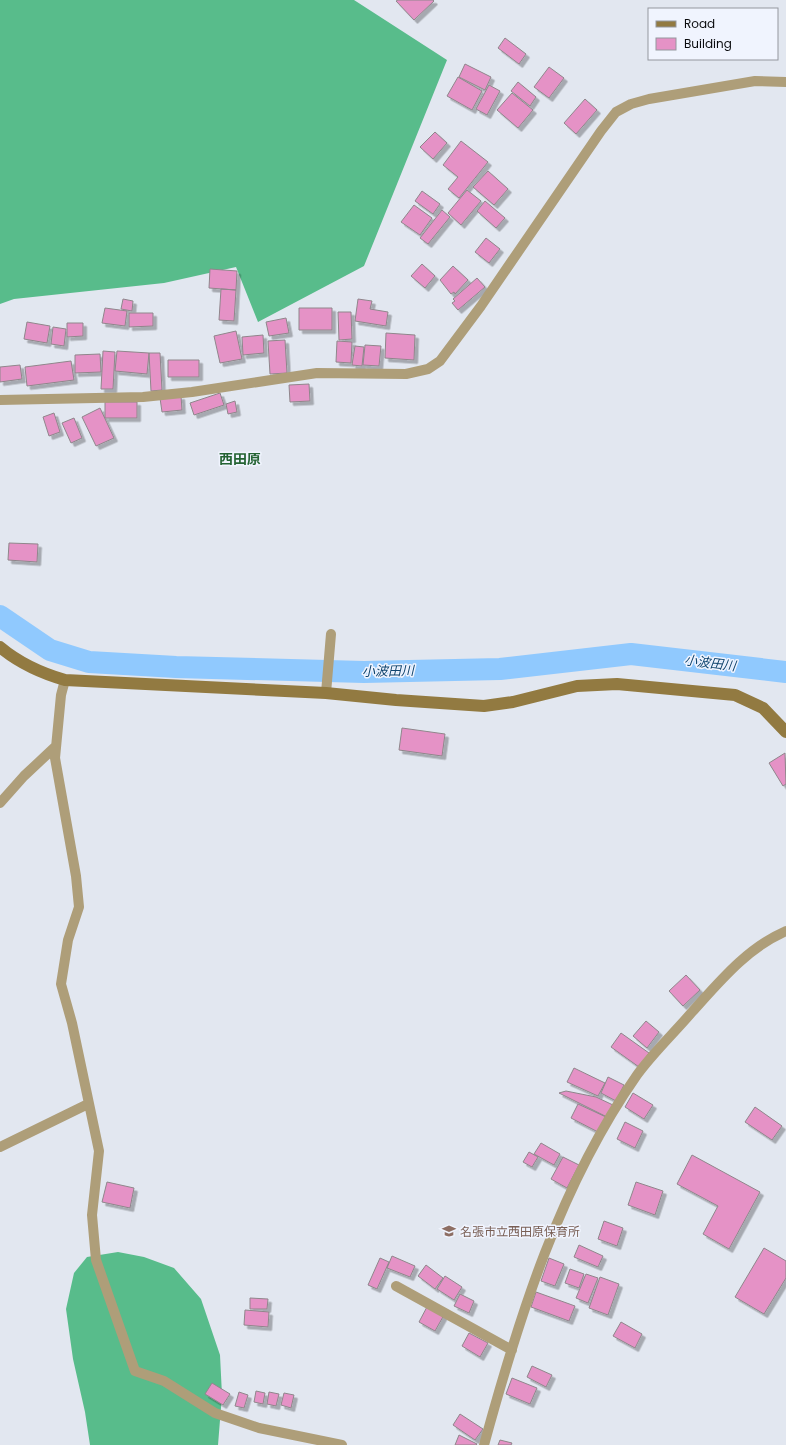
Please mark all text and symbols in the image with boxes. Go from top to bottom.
legend [648,8,778,60]
text: Road [684,15,715,32]
text: Building [684,35,732,52]
district label: 西田原 [219,449,261,469]
water label: 小波田川 [683,650,739,676]
water label: 小波田川 [362,661,416,681]
school or university icon: 名張市立西田原保育所 [441,1223,457,1239]
place label: 名張市立西田原保育所 [460,1223,580,1240]

